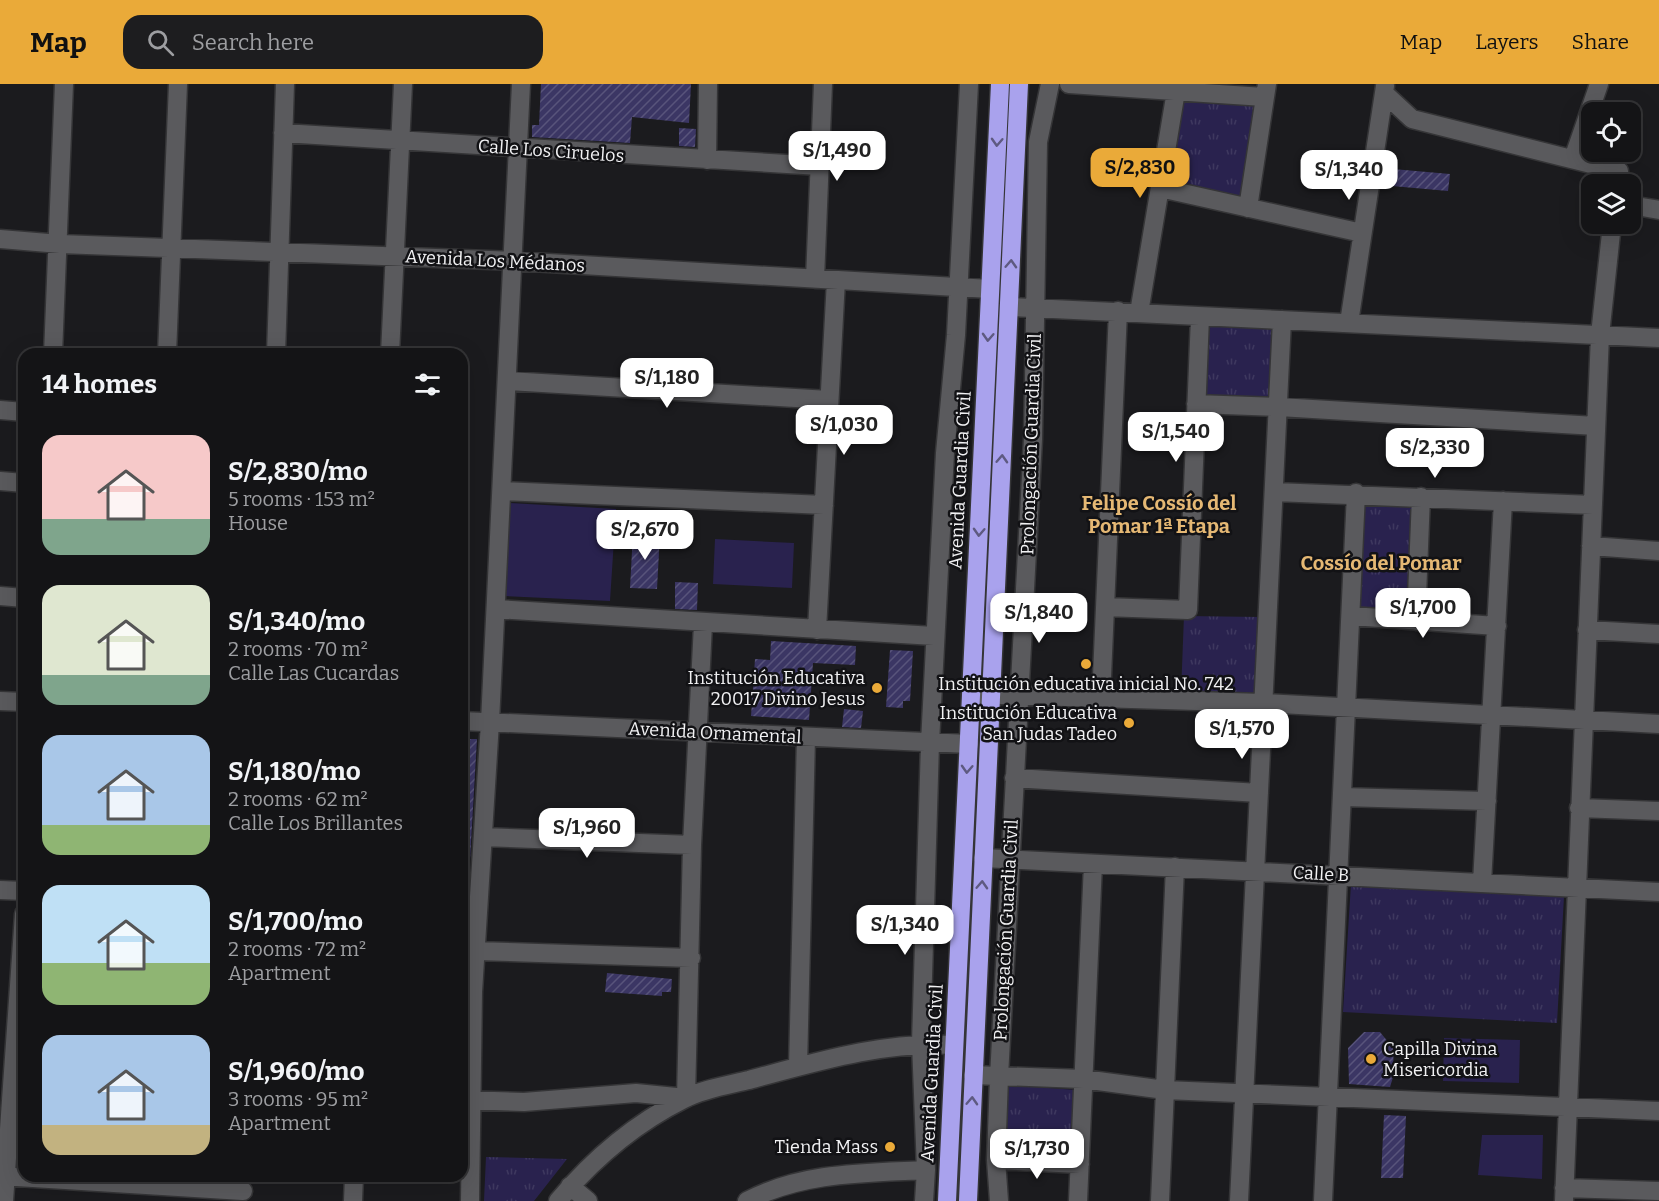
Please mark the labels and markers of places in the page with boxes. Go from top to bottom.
pin: S/1,490 [782,131,892,182]
pin: S/2,830 [1085,148,1195,199]
pin: S/1,340 [1294,150,1404,201]
pin: S/1,180 [612,358,722,409]
pin: S/1,030 [789,405,899,456]
pin: S/1,540 [1121,412,1231,463]
pin: S/2,330 [1380,428,1490,479]
pin: S/2,670 [590,510,700,561]
pin: S/1,700 [1368,588,1478,639]
pin: S/1,840 [984,593,1094,644]
marker: Institución educativa inicial No. 742 [1079,657,1093,671]
place label: Institución Educativa 20017 Divino Jesus [687,667,865,710]
place label: Institución educativa inicial No. 742 [938,673,1234,695]
marker: Institución Educativa 20017 Divino Jesus [870,681,884,695]
place label: Institución Educativa San Judas Tadeo [939,702,1117,745]
pin: S/1,570 [1187,709,1297,760]
marker: Institución Educativa San Judas Tadeo [1122,716,1136,730]
pin: S/1,960 [532,808,642,859]
pin: S/1,340 [850,905,960,956]
place label: Capilla Divina Misericordia [1383,1038,1498,1081]
marker: Capilla Divina Misericordia [1364,1052,1378,1066]
pin: S/1,730 [982,1129,1092,1180]
place label: Tienda Mass [775,1136,878,1158]
marker: Tienda Mass [883,1140,897,1154]

